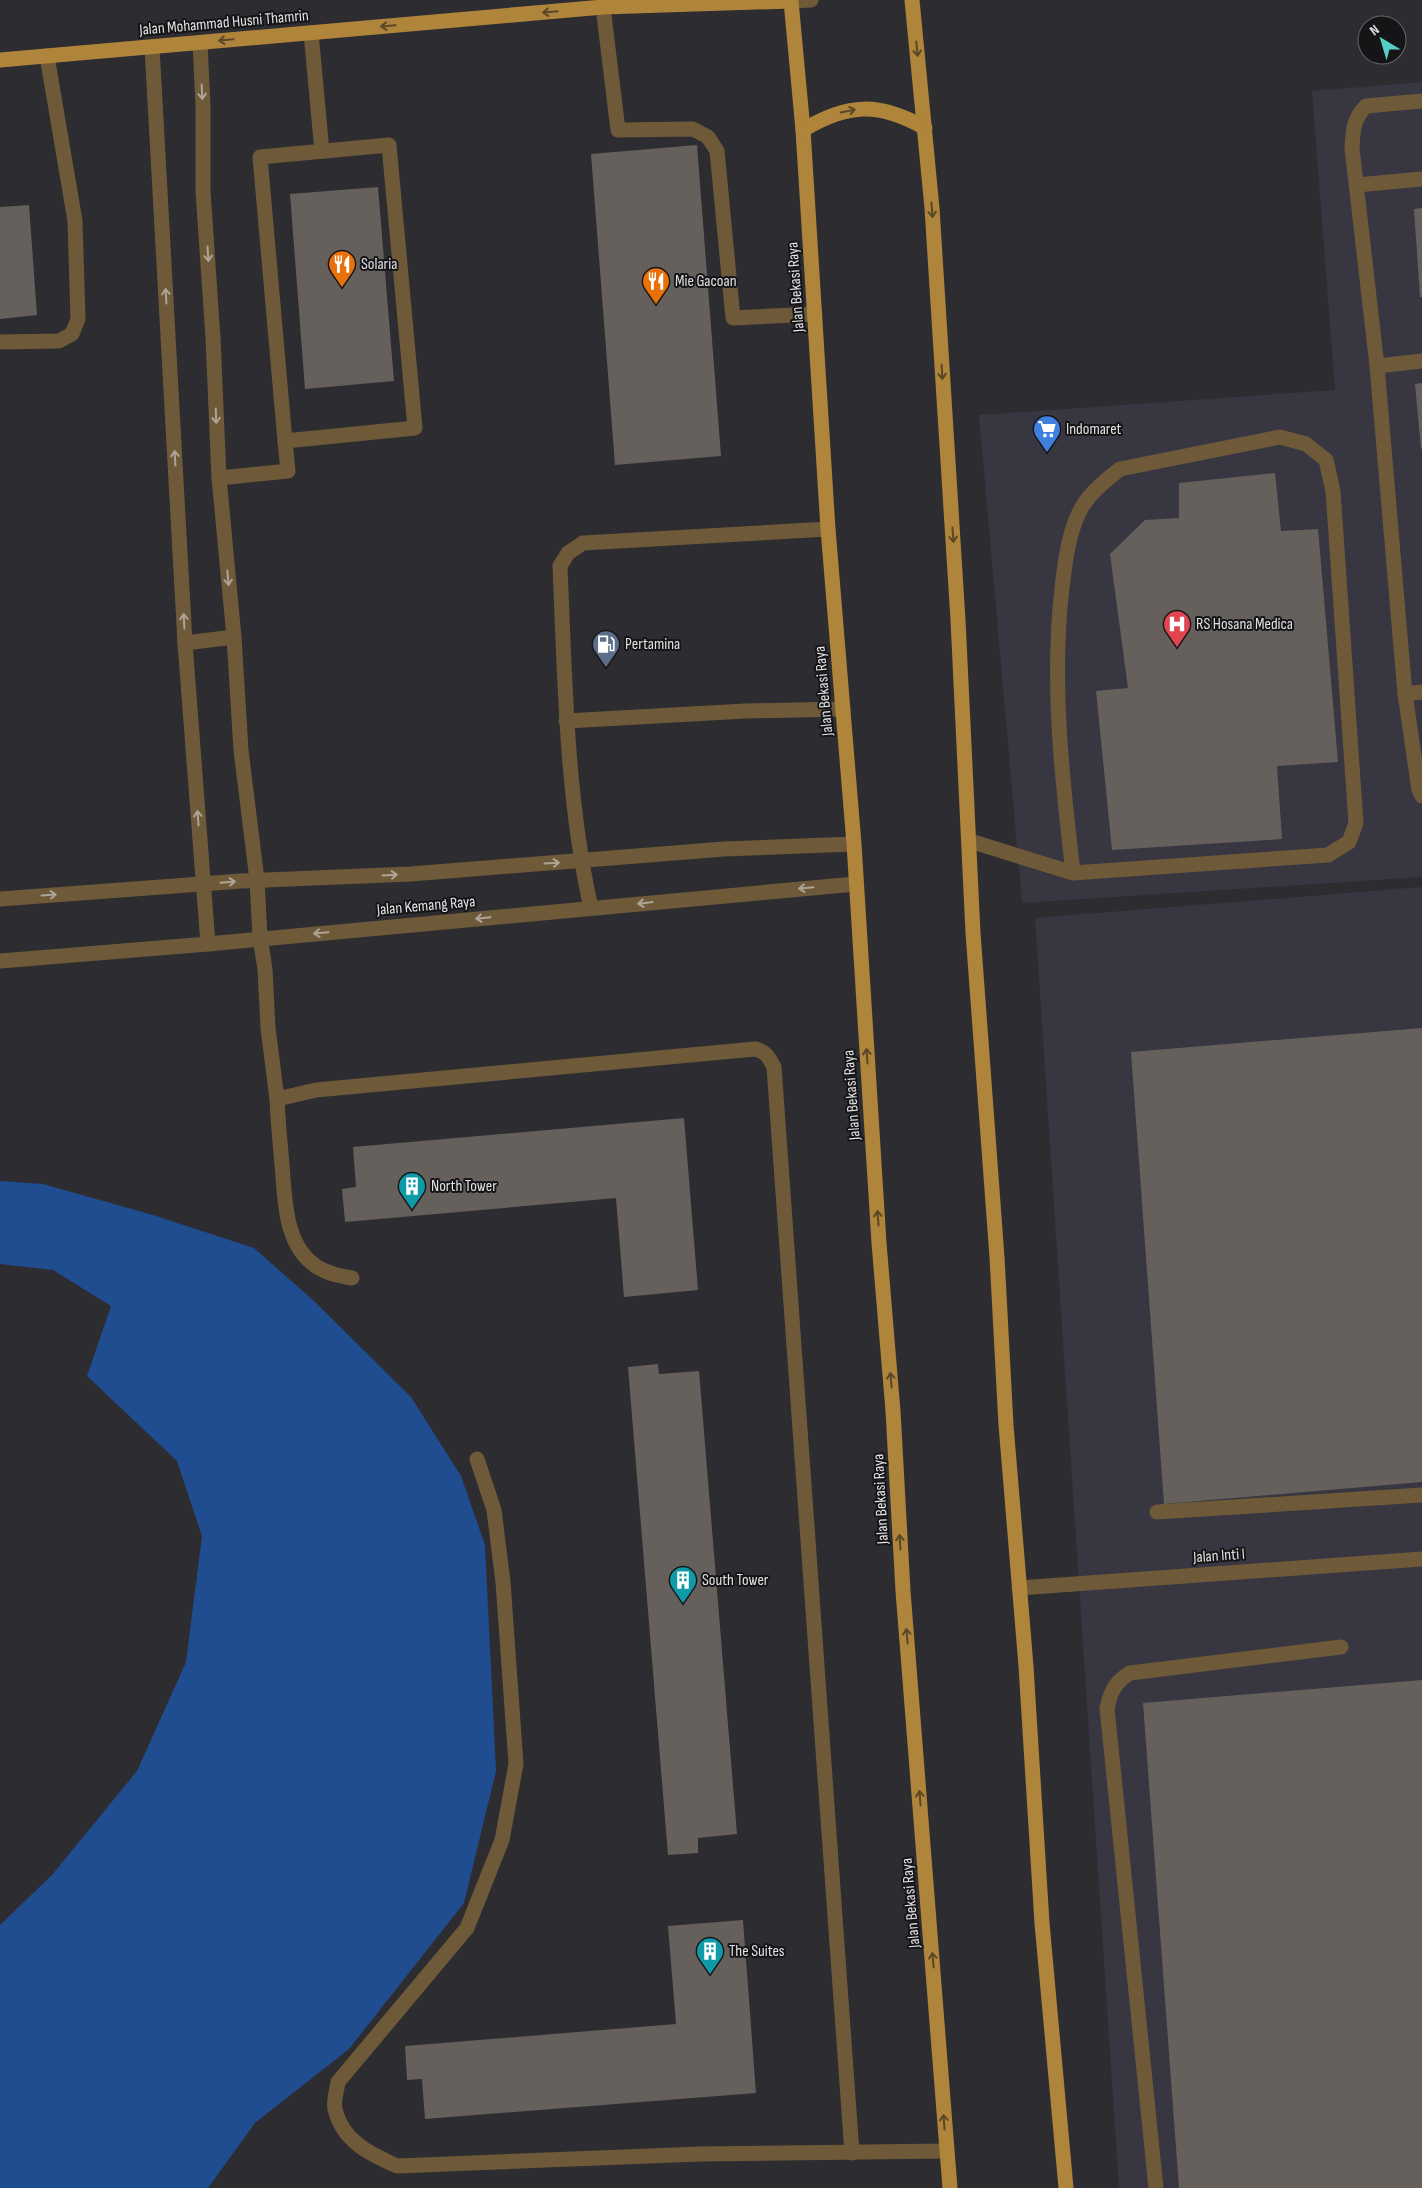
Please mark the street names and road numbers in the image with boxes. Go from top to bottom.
street label: Jalan Mohammad Husni Thamrin [137,6,310,40]
street label: Jalan Bekasi Raya [783,241,809,334]
street label: Jalan Bekasi Raya [811,645,837,738]
street label: Jalan Kemang Raya [375,892,476,920]
street label: Jalan Bekasi Raya [839,1049,865,1142]
street label: Jalan Bekasi Raya [869,1453,893,1546]
street label: Jalan Inti I [1192,1545,1245,1567]
street label: Jalan Bekasi Raya [898,1857,924,1950]

